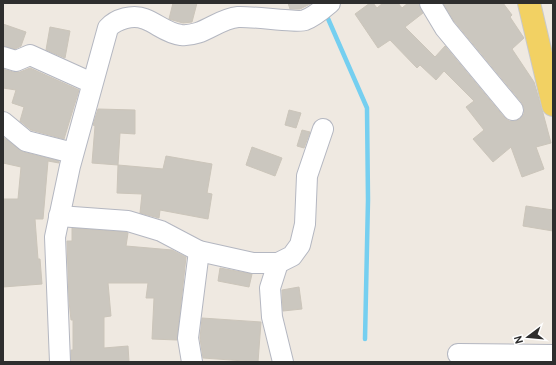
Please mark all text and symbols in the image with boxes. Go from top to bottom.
north arrow [508,317,548,357]
text: N [512,334,527,345]

